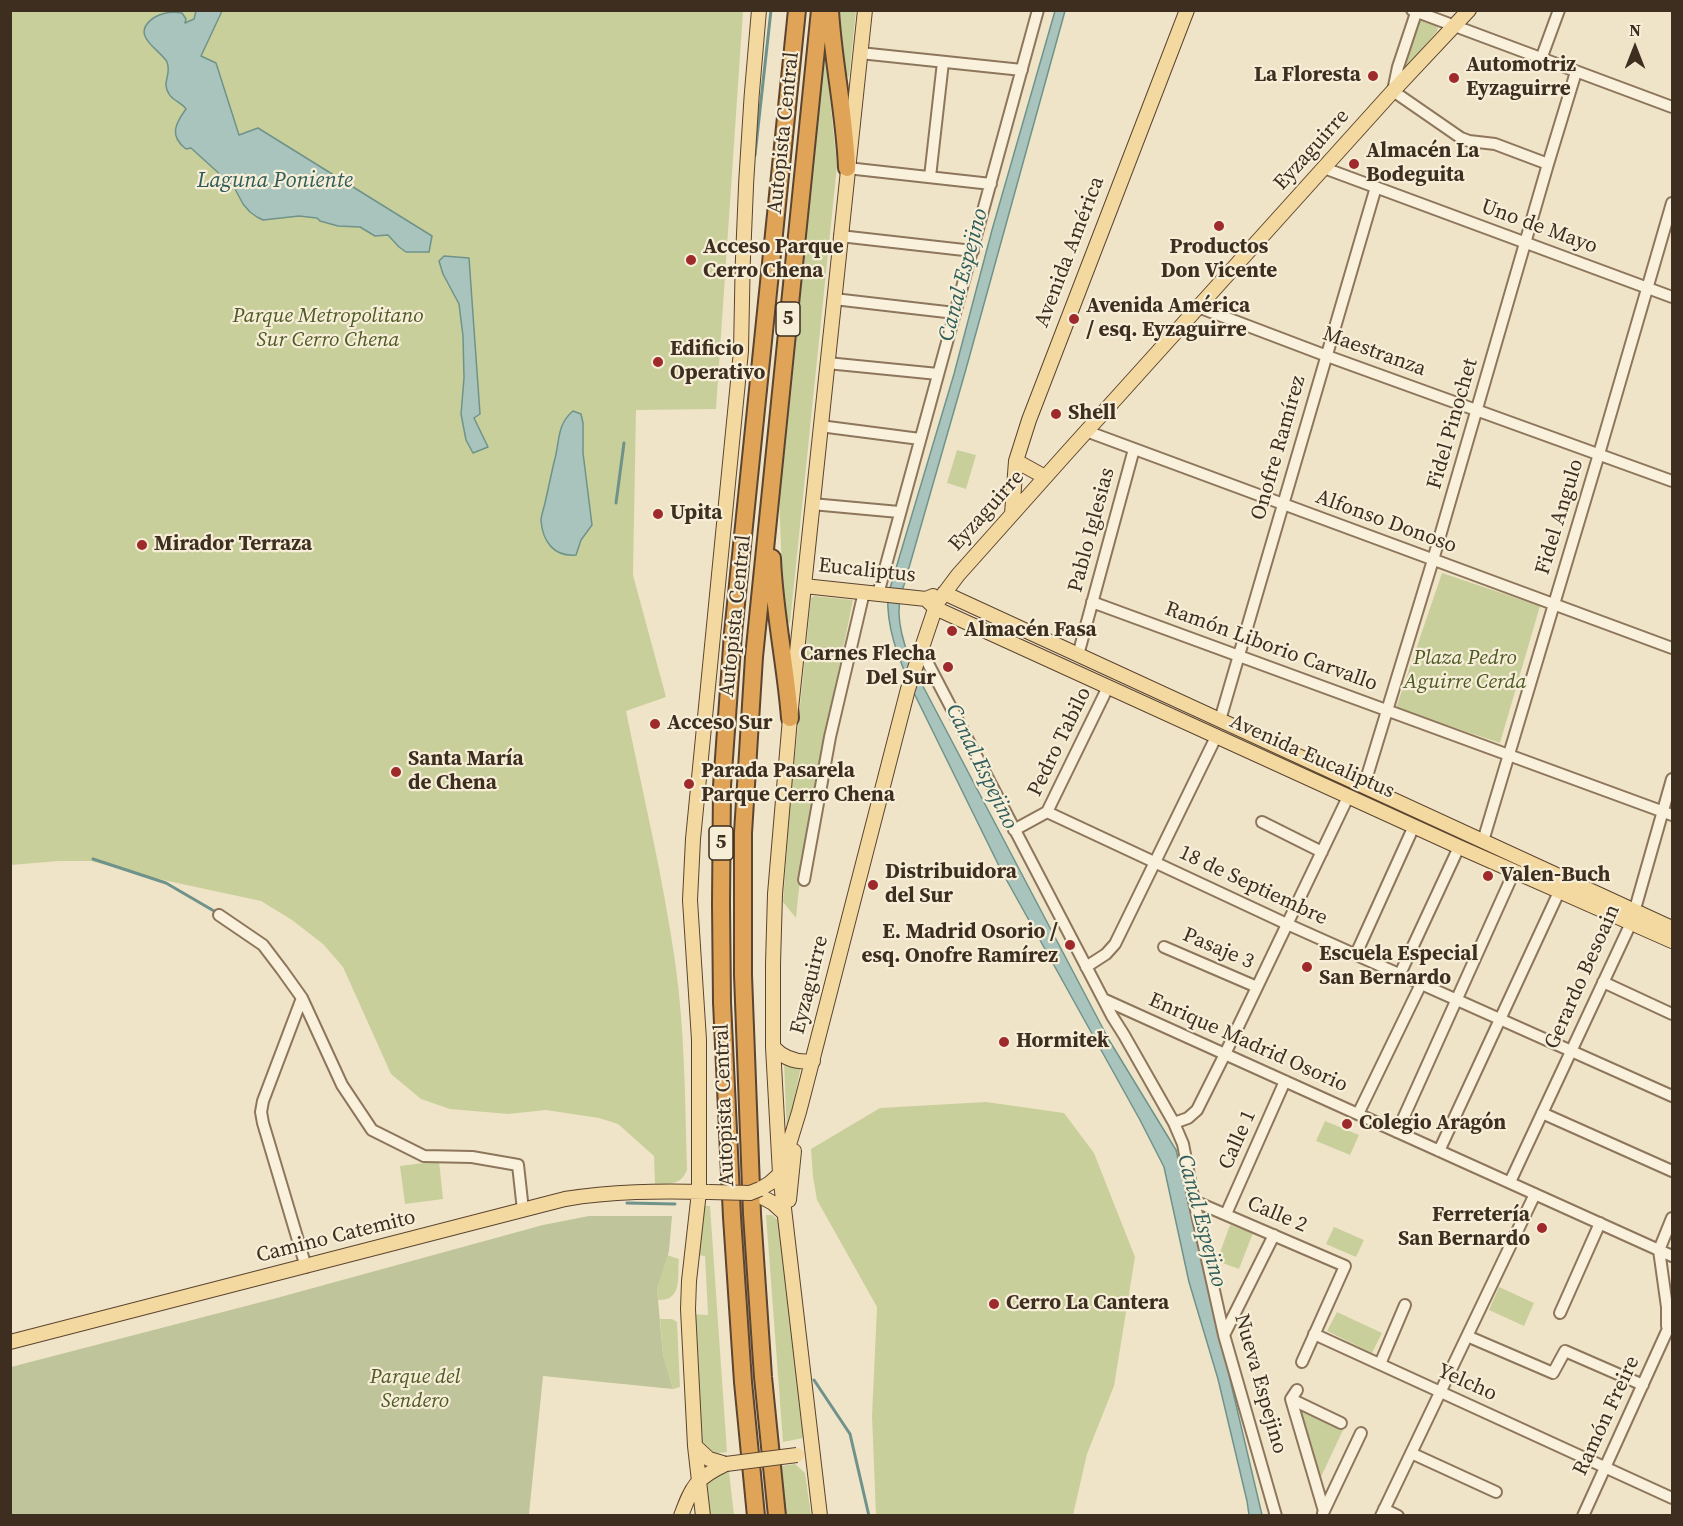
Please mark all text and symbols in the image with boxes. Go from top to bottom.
north arrow [1605,18,1665,78]
text: N [1629,19,1641,41]
street label: Autopista Central [763,51,805,215]
place label: Automotriz Eyzaguirre [1466,53,1576,103]
place label: La Floresta [1254,63,1361,89]
marker: La Floresta [1366,69,1380,83]
marker: Automotriz Eyzaguirre [1447,71,1461,85]
street label: Eyzaguirre [1269,104,1355,196]
place label: Almacén La Bodeguita [1366,139,1479,189]
marker: Almacén La Bodeguita [1347,157,1361,171]
water label: Laguna Poniente [197,168,353,194]
street label: Avenida América [1030,173,1110,331]
street label: Uno de Mayo [1477,194,1601,260]
water label: Canal Espejino [934,206,994,344]
marker: Productos Don Vicente [1212,219,1226,233]
place label: Acceso Parque Cerro Chena [703,235,844,285]
place label: Productos Don Vicente [1161,235,1277,285]
marker: Acceso Parque Cerro Chena [684,253,698,267]
place label: Avenida América / esq. Eyzaguirre [1086,294,1250,344]
road number: 5 [776,302,800,336]
park label: Parque Metropolitano Sur Cerro Chena [232,304,424,354]
marker: Avenida América / esq. Eyzaguirre [1067,312,1081,326]
street label: Maestranza [1319,322,1429,382]
place label: Edificio Operativo [670,337,765,387]
marker: Edificio Operativo [651,355,665,369]
street label: Fidel Pinochet [1422,356,1484,492]
street label: Onofre Ramírez [1246,373,1312,523]
place label: Shell [1068,401,1116,427]
marker: Shell [1049,407,1063,421]
street label: Fidel Angulo [1531,456,1589,578]
street label: Eyzaguirre [944,465,1030,557]
street label: Pablo Iglesias [1063,465,1121,595]
street label: Alfonso Donoso [1312,485,1460,559]
place label: Upita [670,501,722,527]
marker: Upita [651,507,665,521]
place label: Mirador Terraza [154,532,312,558]
street label: Autopista Central [715,534,757,698]
marker: Mirador Terraza [135,538,149,552]
street label: Eucaliptus [817,553,917,589]
street label: Ramón Liborio Carvallo [1161,597,1381,697]
place label: Almacén Fasa [964,618,1097,644]
marker: Almacén Fasa [945,624,959,638]
place label: Carnes Flecha Del Sur [800,642,936,692]
park label: Plaza Pedro Aguirre Cerda [1404,646,1526,696]
marker: Carnes Flecha Del Sur [941,660,955,674]
street label: Pedro Tabilo [1023,683,1097,801]
water label: Canal Espejino [939,700,1023,834]
street label: Avenida Eucaliptus [1226,709,1398,805]
place label: Acceso Sur [667,711,773,737]
marker: Acceso Sur [648,717,662,731]
place label: Santa María de Chena [408,747,524,797]
place label: Parada Pasarela Parque Cerro Chena [701,759,895,809]
marker: Santa María de Chena [389,765,403,779]
marker: Parada Pasarela Parque Cerro Chena [682,777,696,791]
road number: 5 [709,826,733,860]
street label: 18 de Septiembre [1175,841,1331,931]
place label: Distribuidora del Sur [885,860,1017,910]
place label: Valen-Buch [1500,863,1610,889]
marker: Valen-Buch [1481,869,1495,883]
marker: Distribuidora del Sur [866,878,880,892]
street label: Gerardo Besoain [1540,901,1626,1053]
place label: E. Madrid Osorio / esq. Onofre Ramírez [862,920,1058,970]
street label: Pasaje 3 [1179,923,1257,975]
street label: Eyzaguirre [786,933,834,1037]
marker: E. Madrid Osorio / esq. Onofre Ramírez [1063,938,1077,952]
place label: Escuela Especial San Bernardo [1319,942,1478,992]
marker: Escuela Especial San Bernardo [1300,960,1314,974]
street label: Enrique Madrid Osorio [1145,988,1351,1098]
street label: Autopista Central [710,1023,740,1187]
place label: Hormitek [1016,1029,1109,1055]
marker: Hormitek [997,1035,1011,1049]
street label: Calle 1 [1214,1106,1262,1174]
place label: Colegio Aragón [1359,1111,1506,1137]
marker: Colegio Aragón [1340,1117,1354,1131]
water label: Canal Espejino [1171,1152,1231,1290]
street label: Calle 2 [1243,1191,1311,1239]
place label: Ferretería San Bernardo [1398,1203,1530,1253]
street label: Camino Catemito [254,1205,418,1269]
marker: Ferretería San Bernardo [1535,1221,1549,1235]
place label: Cerro La Cantera [1006,1291,1169,1317]
marker: Cerro La Cantera [987,1297,1001,1311]
street label: Nueva Espejino [1228,1311,1292,1457]
street label: Ramón Freire [1568,1352,1646,1480]
street label: Yelcho [1433,1359,1501,1407]
park label: Parque del Sendero [370,1365,460,1415]

